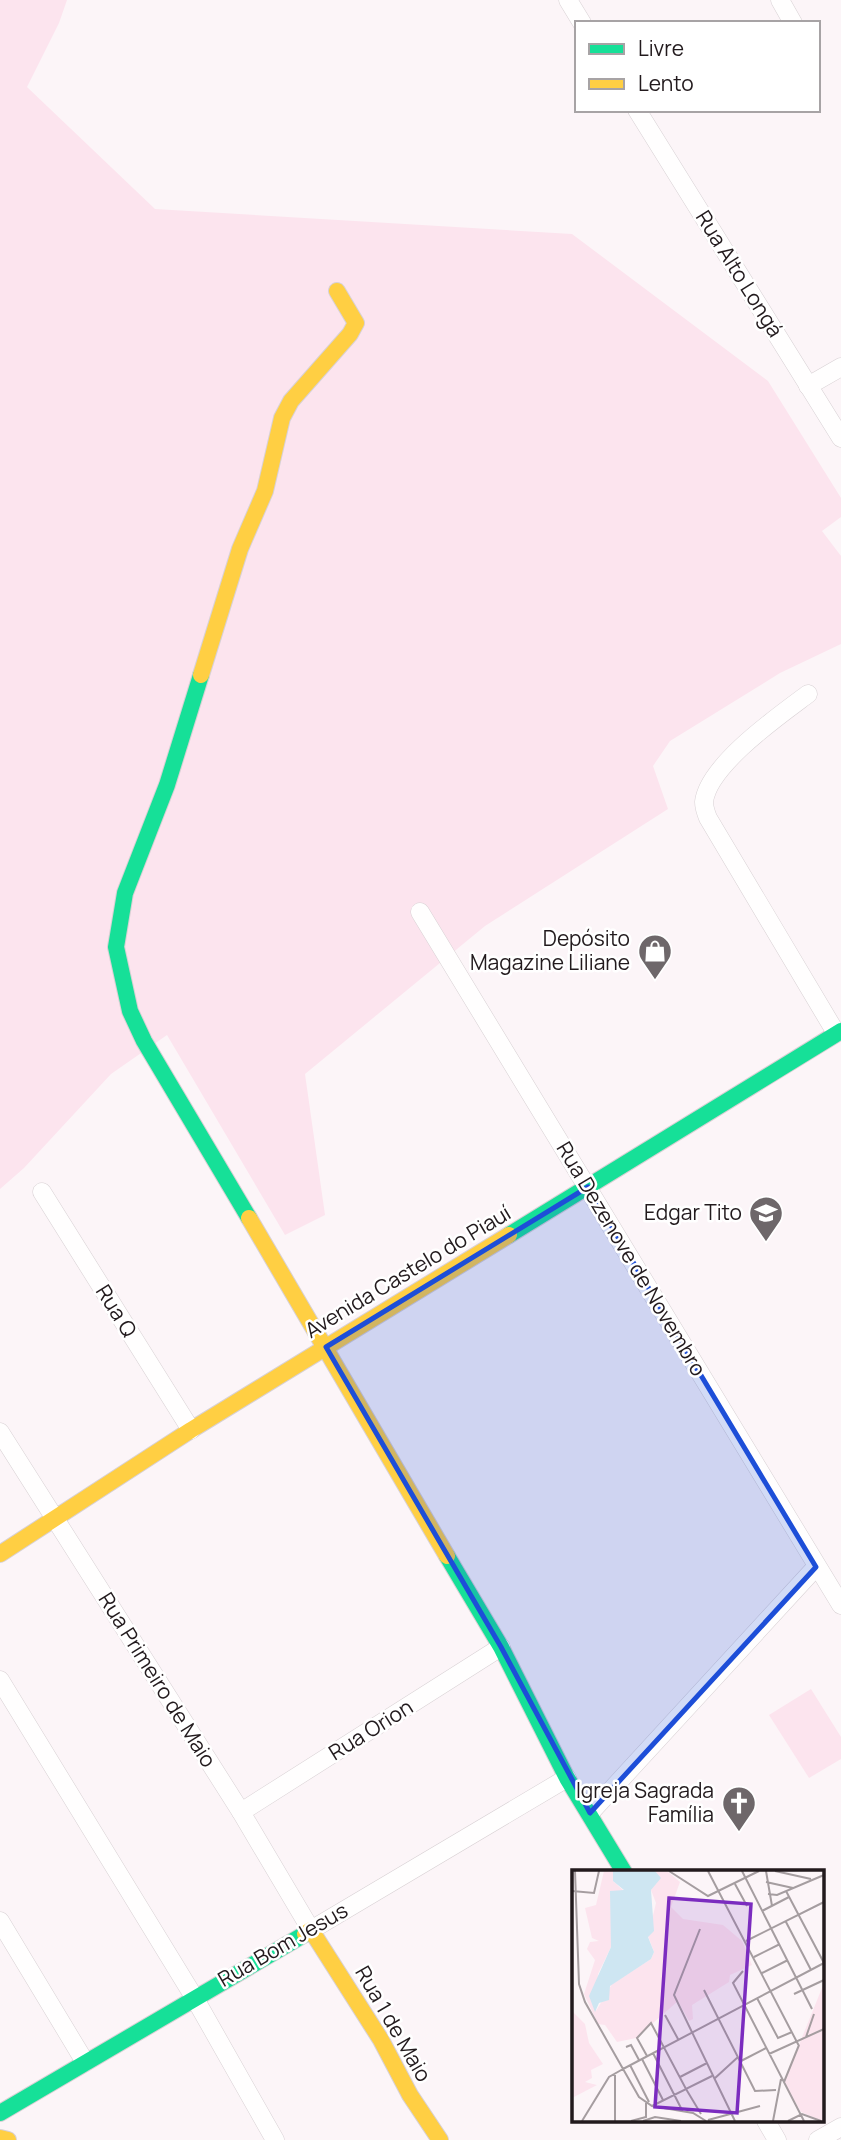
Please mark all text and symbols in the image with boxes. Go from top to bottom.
legend [575,21,820,112]
text: Livre [638,34,684,62]
text: Lento [638,69,694,97]
street label: Rua Alto Longá [690,205,790,342]
place label: Depósito Magazine Liliane [470,924,630,976]
shop icon: Depósito Magazine Liliane [636,932,674,981]
street label: Rua Dezenove de Novembro [551,1136,713,1381]
school or university icon: Edgar Tito [747,1194,785,1243]
street label: Avenida Castelo do Piauí [299,1198,516,1344]
place label: Edgar Tito [644,1198,742,1226]
street label: Rua Q [90,1279,144,1342]
street label: Rua Primeiro de Maio [93,1587,223,1772]
street label: Rua Orion [323,1692,418,1766]
place label: Igreja Sagrada Família [576,1776,714,1828]
church icon: Igreja Sagrada Família [720,1784,758,1833]
inset map [572,1870,824,2122]
street label: Rua Bom Jesus [213,1896,352,1993]
street label: Rua 1 de Maio [349,1960,438,2087]

